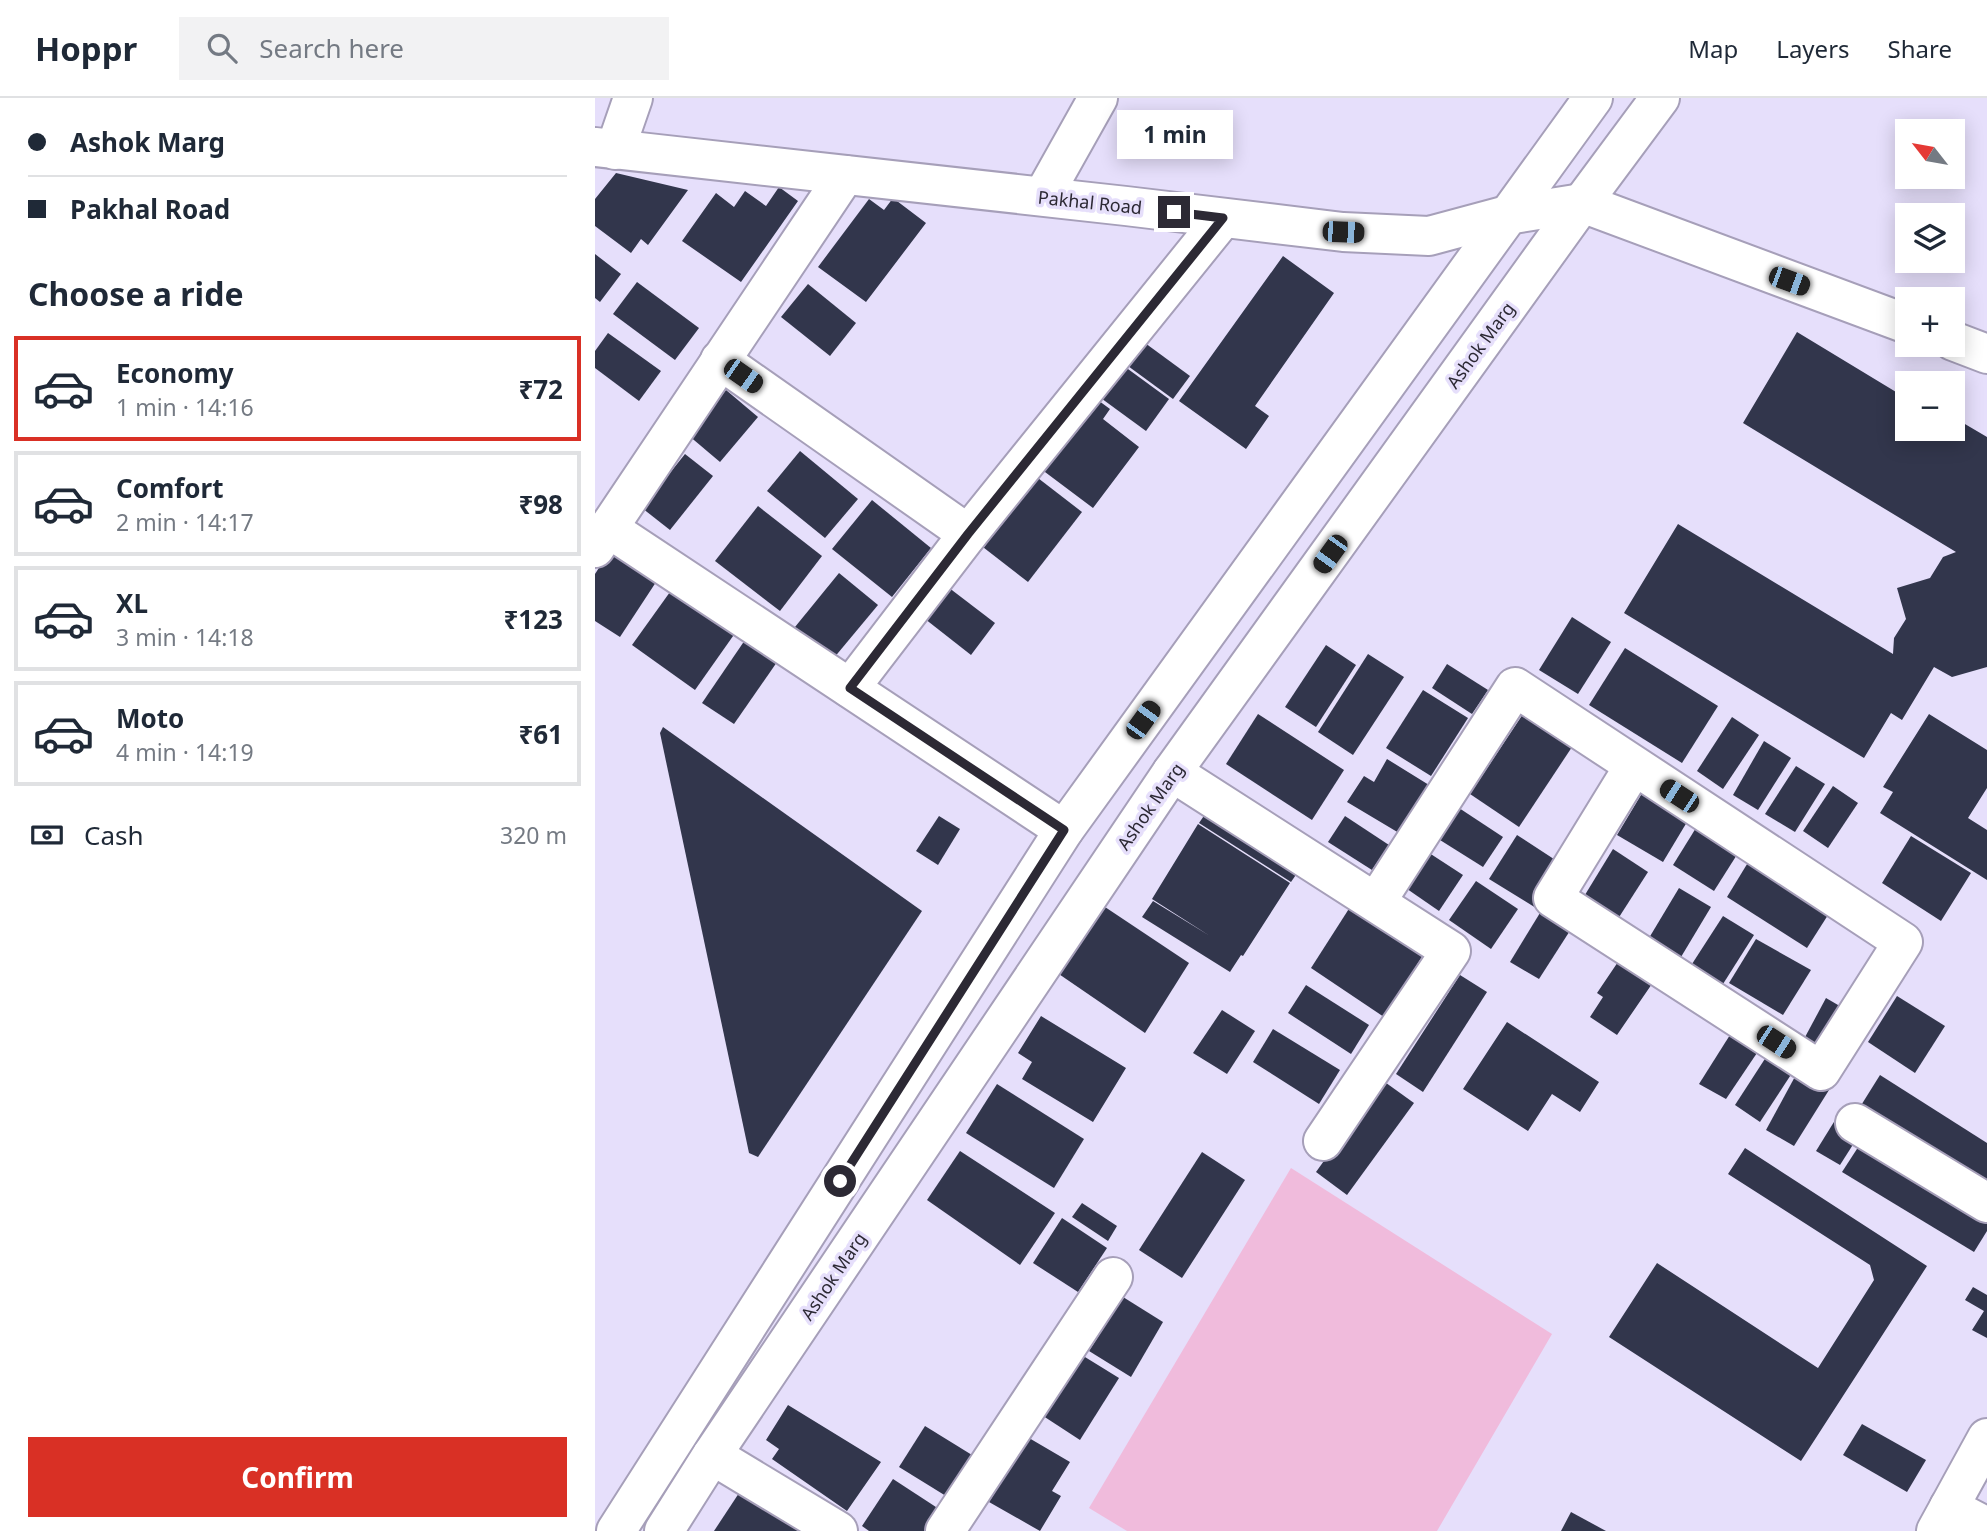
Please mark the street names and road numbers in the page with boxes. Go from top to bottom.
street label: Pakhal Road [1037,185,1143,219]
street label: Ashok Marg [1441,297,1519,393]
street label: Ashok Marg [1111,758,1189,854]
street label: Ashok Marg [795,1227,871,1325]

